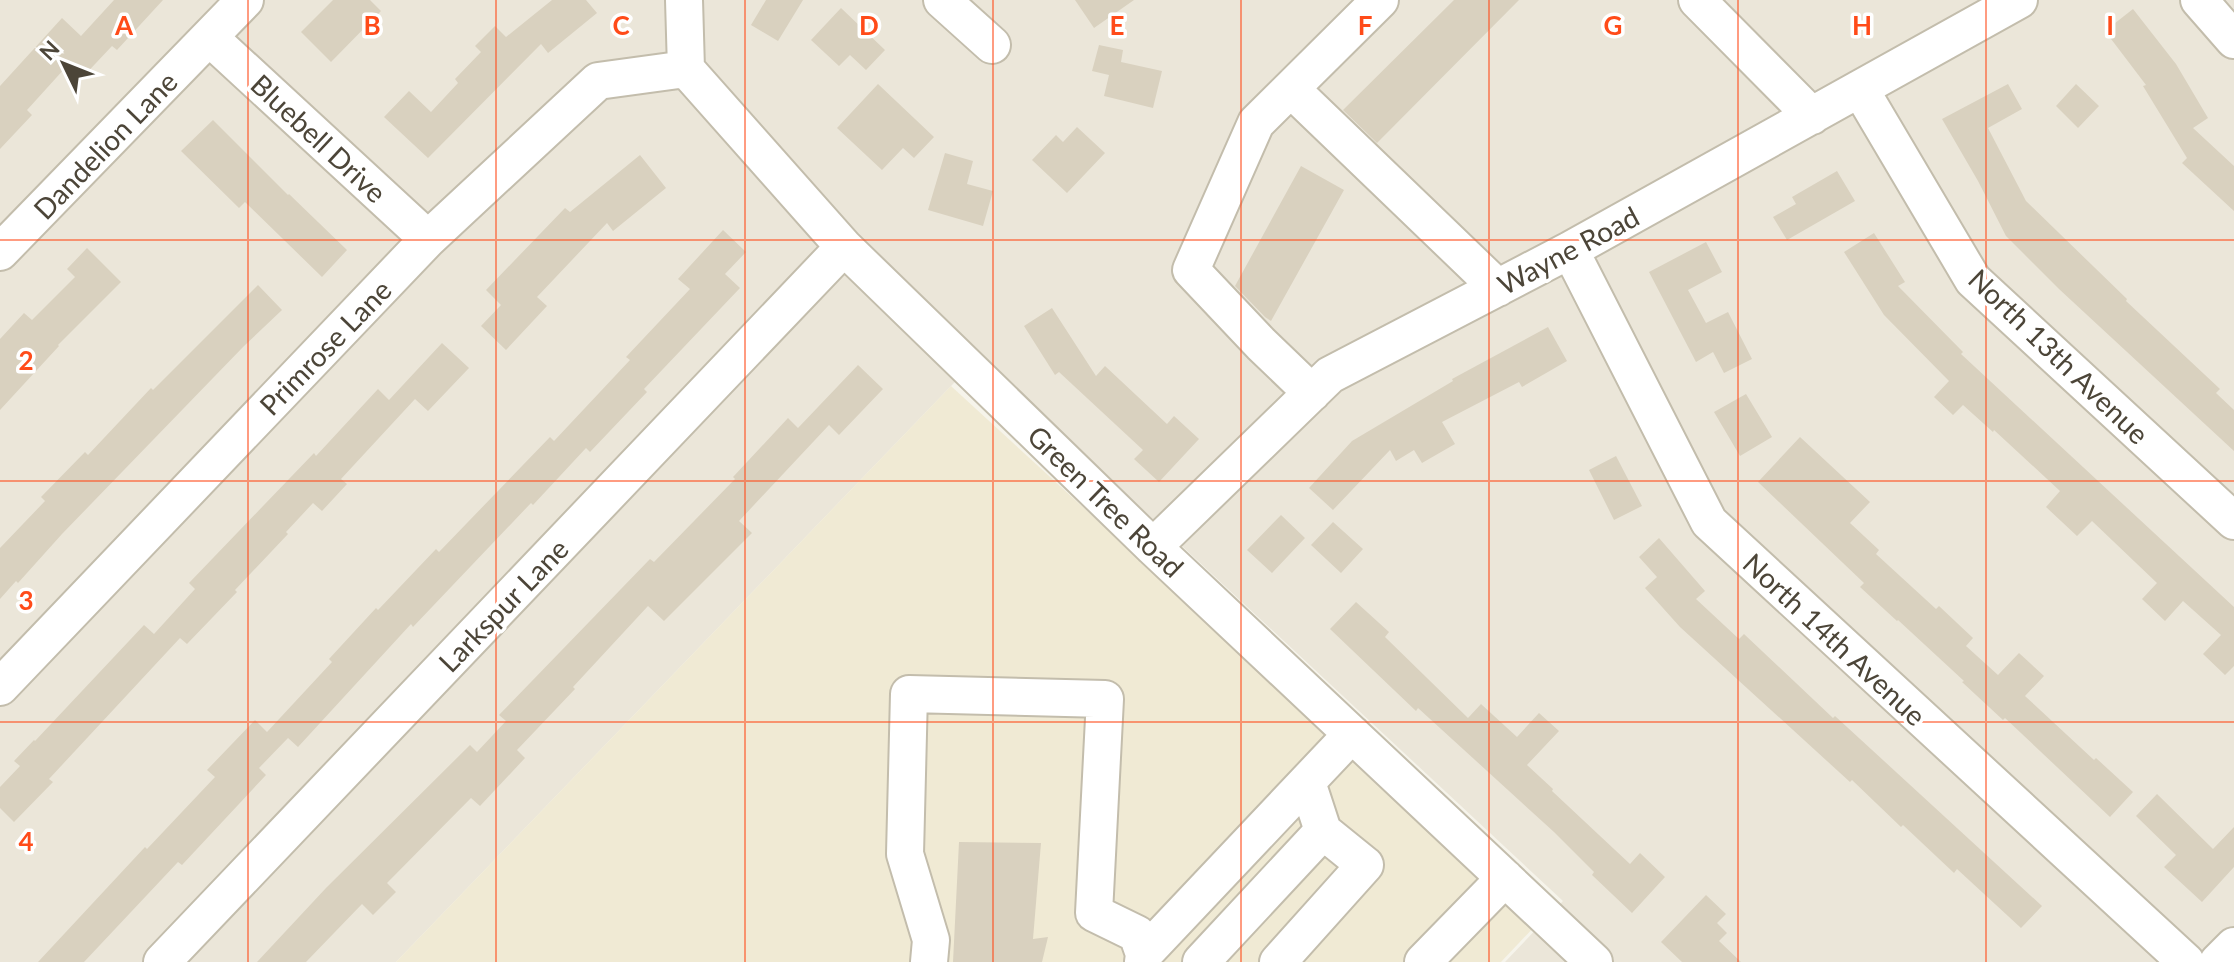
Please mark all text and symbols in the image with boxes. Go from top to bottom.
text: A [114,9,134,41]
text: B [363,9,381,41]
text: C [612,9,630,41]
text: D [859,9,879,41]
text: E [1110,9,1124,41]
text: F [1358,9,1372,41]
text: G [1604,9,1622,41]
text: H [1852,9,1872,41]
text: I [2106,9,2114,41]
north arrow [24,24,104,104]
text: N [33,35,65,65]
street label: Dandelion Lane [26,64,184,226]
street label: Bluebell Drive [244,67,394,209]
street label: Wayne Road [1492,199,1644,301]
street label: North 13th Avenue [1962,261,2156,451]
street label: Primrose Lane [252,272,398,422]
text: 2 [18,344,34,376]
street label: Green Tree Road [1021,418,1191,584]
street label: Larkspur Lane [431,531,575,679]
street label: North 14th Avenue [1737,546,1933,732]
text: 3 [18,584,34,616]
text: 4 [18,825,34,857]

